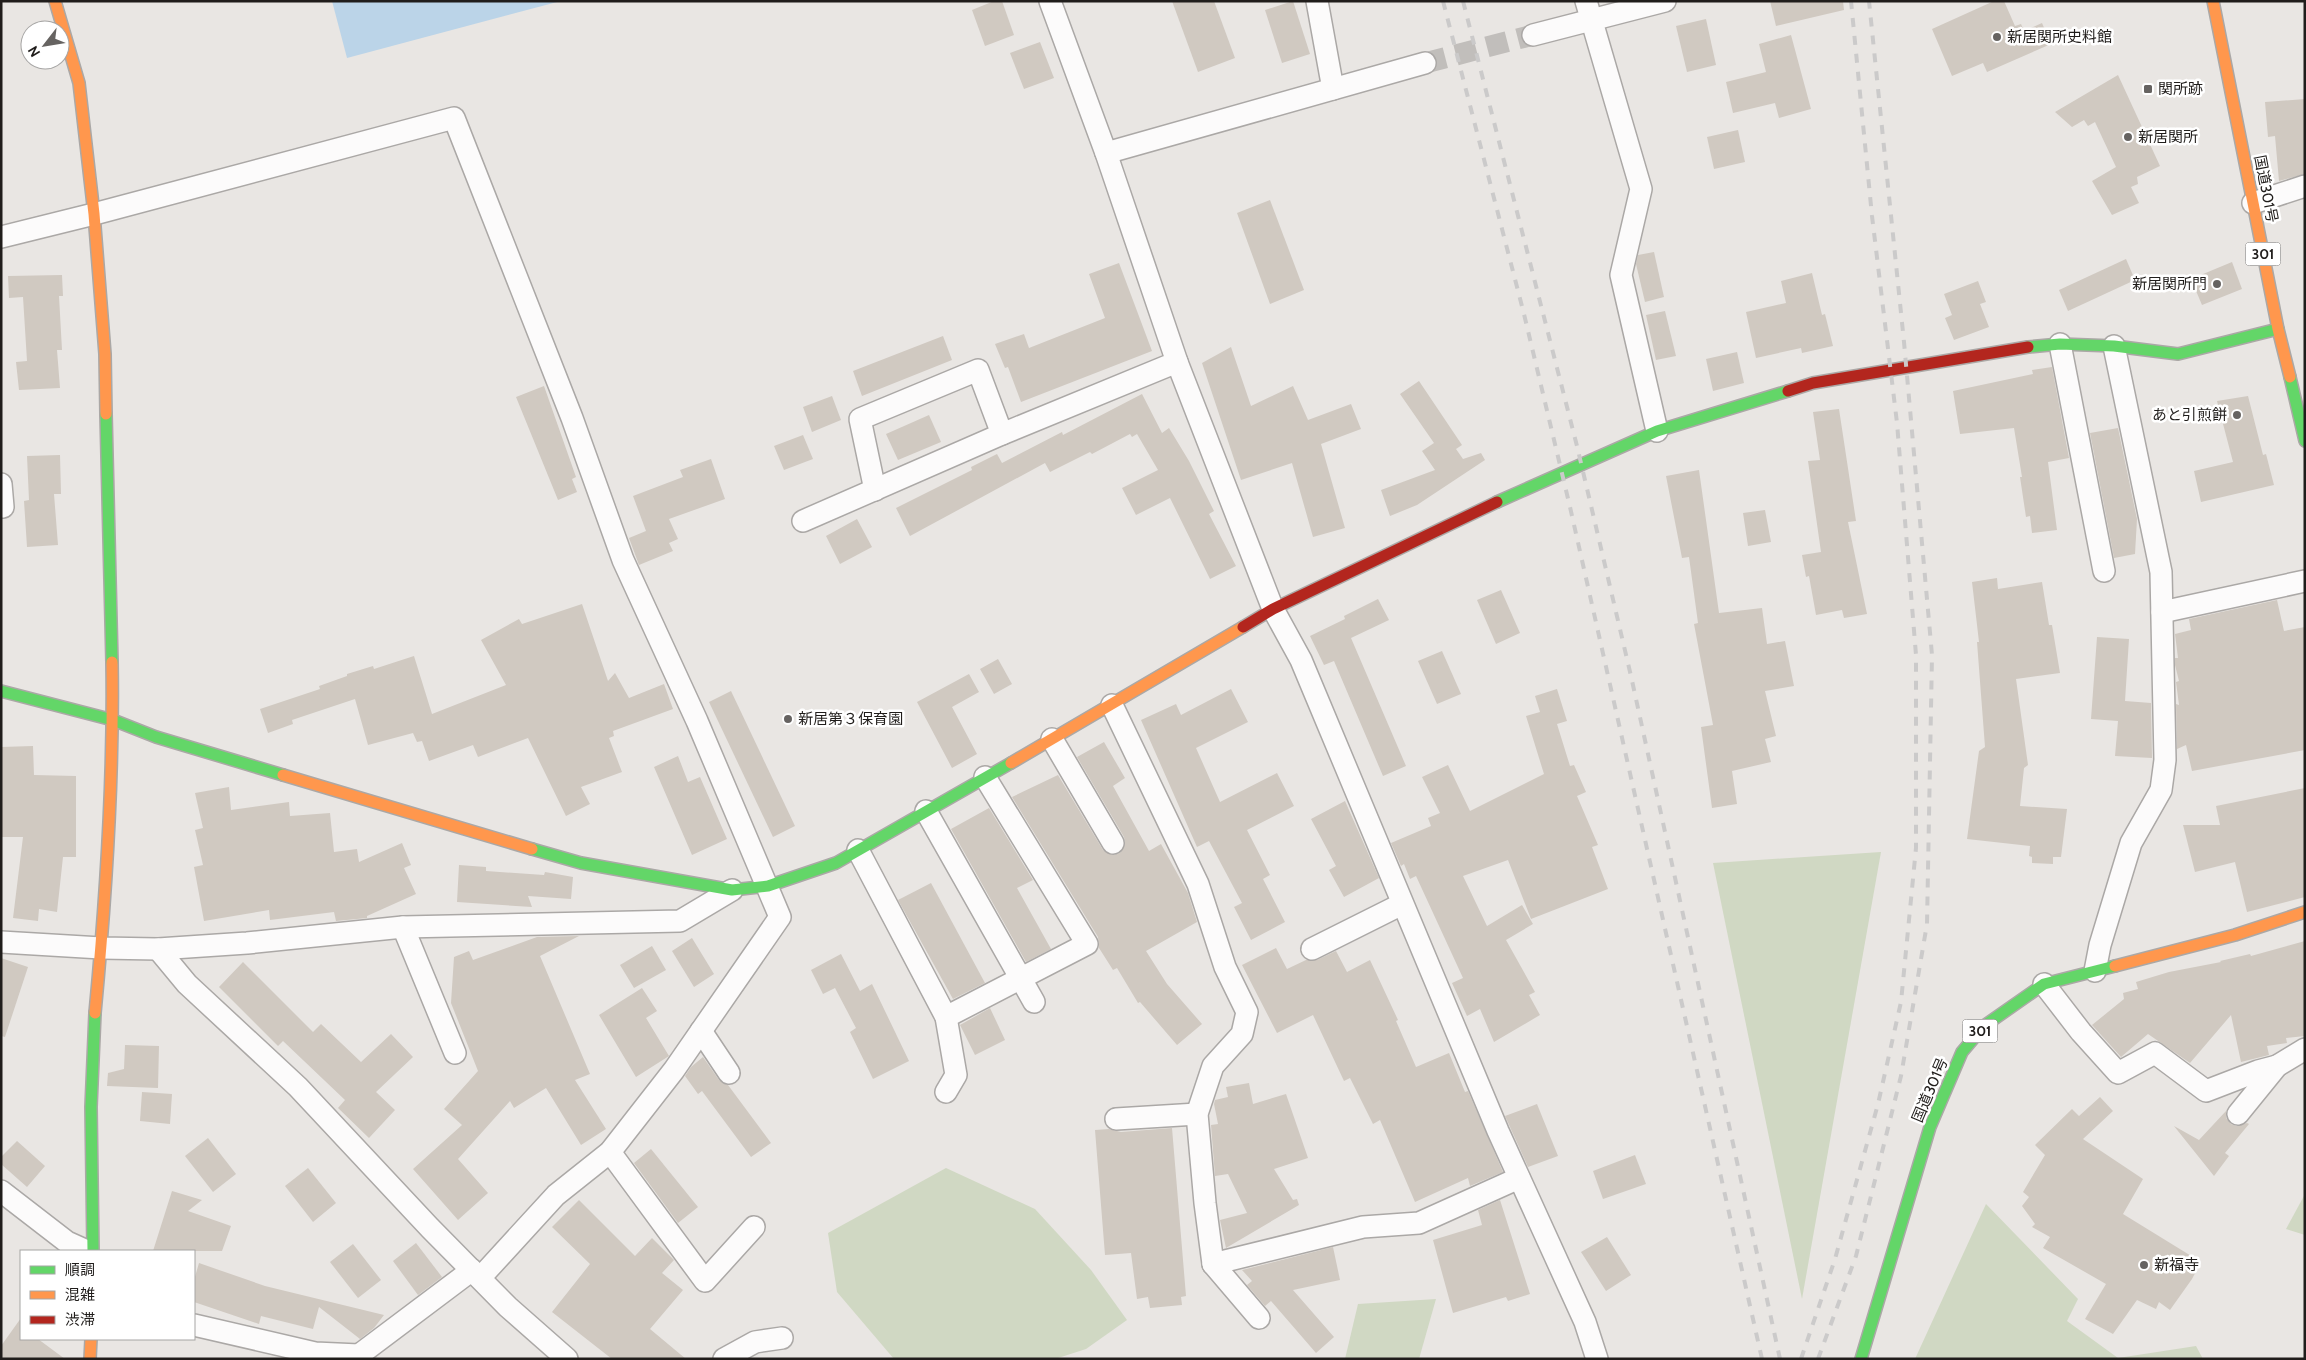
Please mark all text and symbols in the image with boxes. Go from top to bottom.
north arrow [20,20,70,70]
place label: 新居関所史料館 [2007,28,2112,46]
marker: 新居関所史料館 [1991,31,2003,43]
text: N [24,43,44,61]
place label: 関所跡 [2158,80,2203,98]
marker: 関所跡 [2142,83,2154,95]
place label: 新居関所 [2138,128,2198,146]
marker: 新居関所 [2122,131,2134,143]
street label: 国道301号 [2251,154,2281,224]
road number: 301 [2246,242,2280,266]
place label: 新居関所門 [2132,275,2207,293]
marker: 新居関所門 [2211,278,2223,290]
place label: あと引煎餅 [2152,406,2227,424]
marker: あと引煎餅 [2231,409,2243,421]
place label: 新居第３保育園 [798,710,903,728]
marker: 新居第３保育園 [782,713,794,725]
road number: 301 [1962,1019,1998,1042]
street label: 国道301号 [1908,1055,1952,1125]
legend [20,1250,195,1340]
place label: 新福寺 [2154,1256,2199,1274]
marker: 新福寺 [2138,1259,2150,1271]
text: 順調 [65,1261,95,1279]
text: 混雑 [65,1286,95,1304]
text: 渋滞 [65,1311,95,1329]

